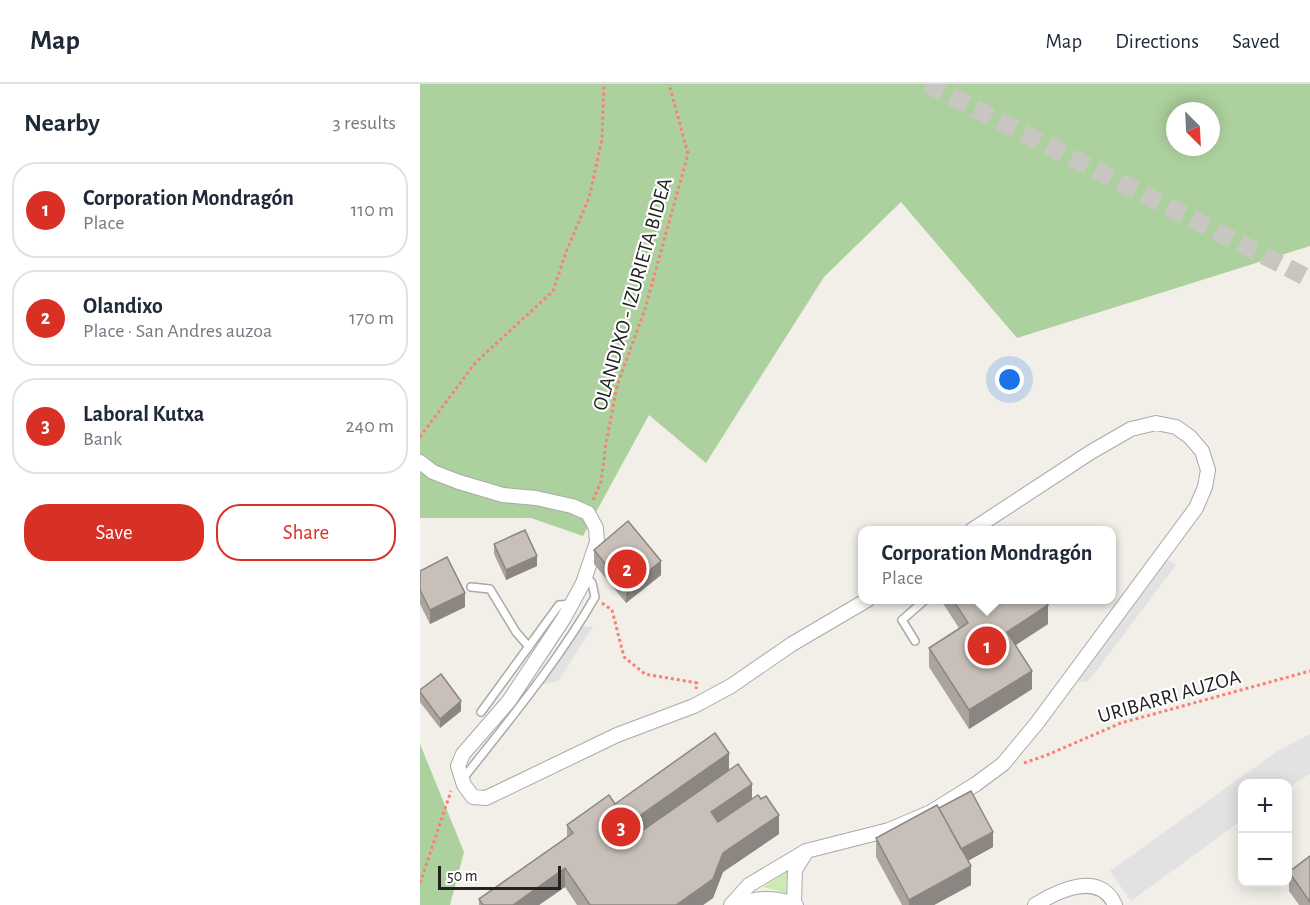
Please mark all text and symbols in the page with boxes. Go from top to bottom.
text: Map [30,27,80,55]
text: Map [1046,31,1082,52]
text: Directions [1115,31,1199,52]
text: Saved [1232,31,1280,52]
north arrow [1166,102,1220,156]
text: Nearby [24,110,100,136]
text: 3 results [332,113,396,133]
street label: OLANDIXO - IZURIETA BIDEA [589,175,676,413]
text: Corporation Mondragón [83,187,294,209]
text: 1 [42,200,49,220]
text: 110 m [350,200,394,220]
text: Place [83,213,124,233]
text: Olandixo [83,295,163,317]
text: 2 [41,308,50,328]
text: 170 m [349,308,394,328]
text: Place · San Andres auzoa [83,321,272,341]
your location [995,365,1024,394]
text: Laboral Kutxa [83,403,204,425]
text: 3 [41,416,50,436]
text: 240 m [345,416,394,436]
text: Bank [83,429,122,449]
button: Save [24,504,204,561]
button: Share [216,504,396,561]
popup [858,526,1116,604]
text: Corporation Mondragón [882,542,1092,564]
pin: 2 [608,546,646,592]
text: Place [882,568,923,588]
pin: 1 [968,624,1006,668]
street label: URIBARRI AUZOA [1095,666,1243,727]
map controls [1238,779,1292,887]
button: + [1238,779,1292,833]
pin: 3 [602,804,640,850]
button: − [1238,833,1292,887]
scale bar [438,863,561,890]
text: 50 m [447,868,478,884]

